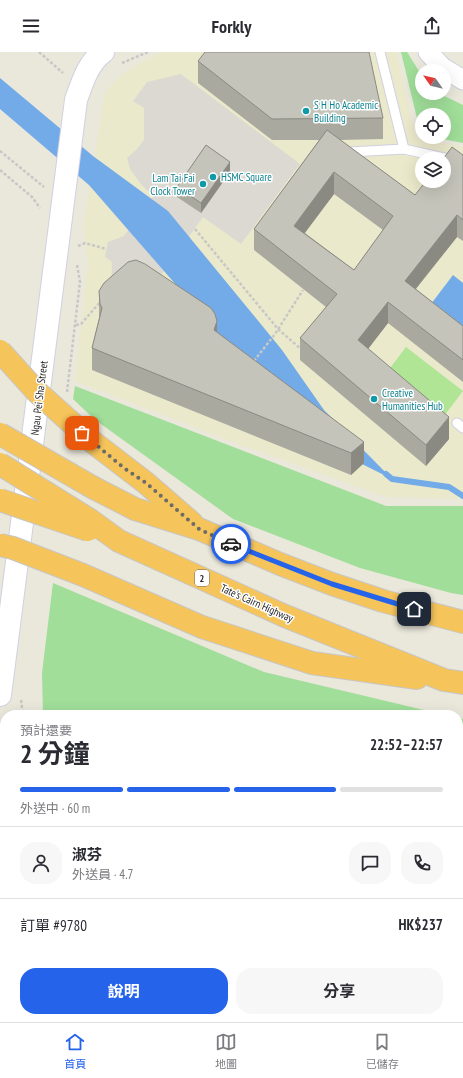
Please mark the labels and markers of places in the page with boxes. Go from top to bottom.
place label: S H Ho Academic Building [314,98,378,125]
marker: S H Ho Academic Building [301,106,311,116]
place label: HSMC Square [221,170,272,184]
place label: Lam Tai Fai Clock Tower [150,171,195,198]
marker: HSMC Square [208,172,218,182]
marker: Lam Tai Fai Clock Tower [198,179,208,189]
place label: Creative Humanities Hub [382,386,443,413]
marker: Creative Humanities Hub [369,394,379,404]
pin [65,416,99,450]
pin [397,592,431,626]

